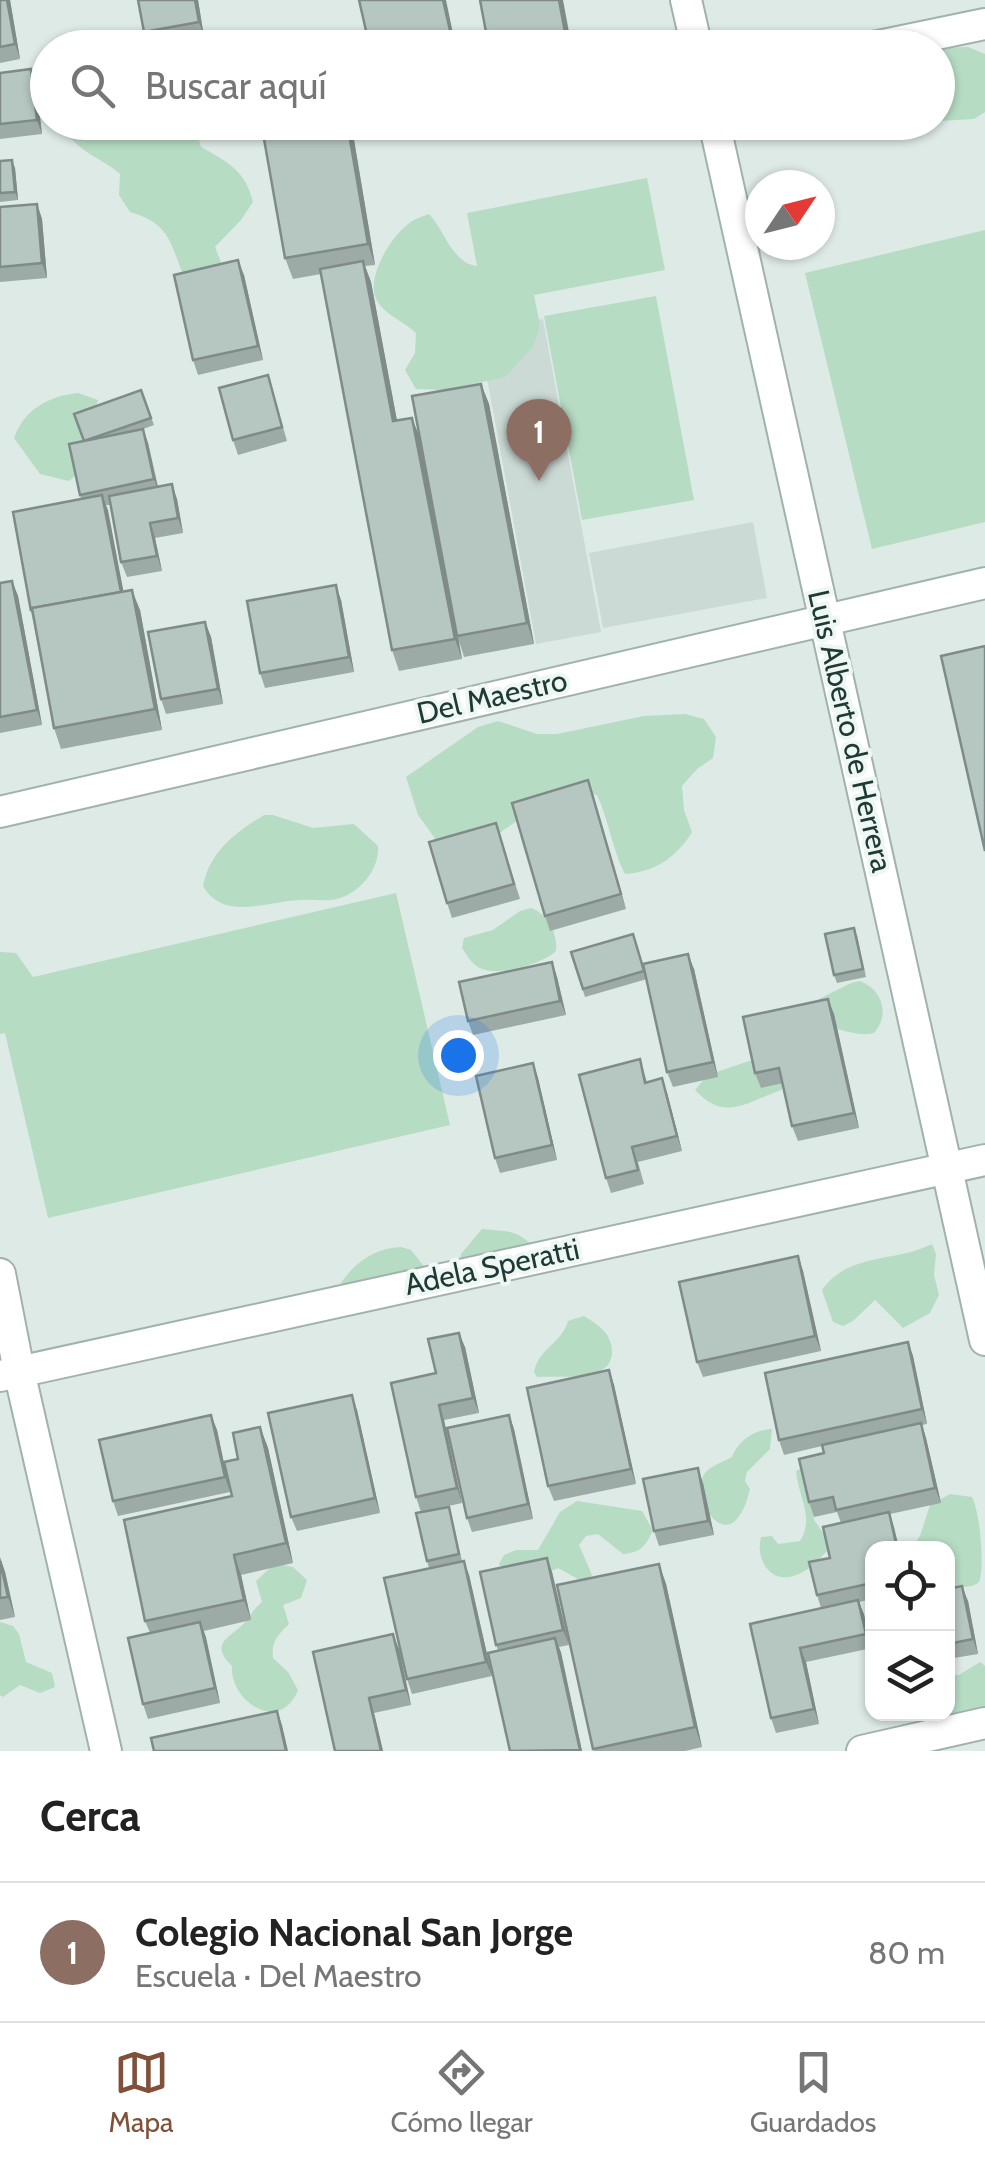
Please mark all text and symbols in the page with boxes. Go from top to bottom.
search box [30,30,955,140]
icon: search [65,58,120,113]
text: Buscar aquí [145,62,327,109]
north arrow [745,170,835,260]
pin: 1 [506,398,572,481]
street label: Luis Alberto de Herrera [800,586,901,876]
street label: Del Maestro [413,661,571,732]
your location [433,1030,484,1081]
street label: Adela Speratti [401,1230,583,1303]
map controls [865,1541,955,1721]
button: locate [865,1541,955,1631]
button: layers [865,1631,955,1721]
text: Cerca [40,1790,140,1842]
text: Colegio Nacional San Jorge [135,1909,573,1956]
text: 1 [67,1933,78,1972]
text: 80 m [868,1933,945,1972]
text: Escuela · Del Maestro [135,1956,422,1995]
tab: Mapa [109,2045,174,2139]
tab: Cómo llegar [391,2045,533,2139]
tab: Guardados [750,2045,876,2139]

